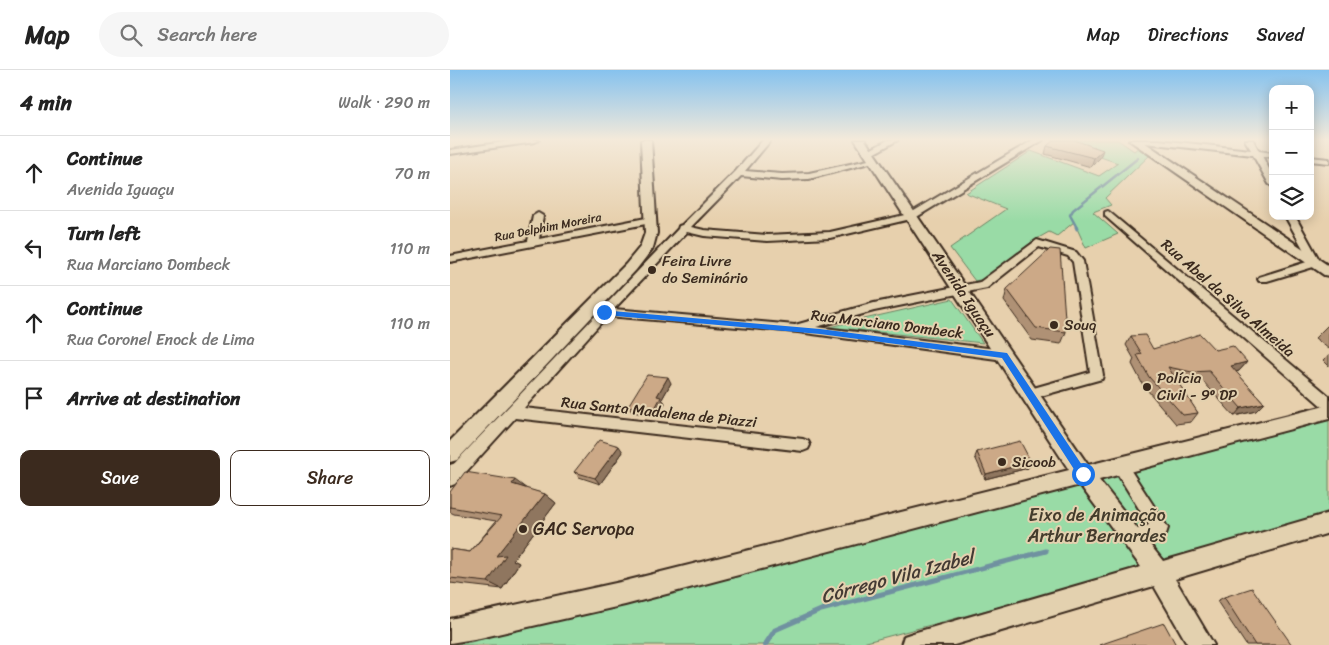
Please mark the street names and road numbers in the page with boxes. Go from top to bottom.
street label: Rua Delphim Moreira [493,206,604,248]
street label: Rua Abel da Silva Almeida [1155,232,1301,364]
street label: Avenida Iguaçu [925,244,1003,343]
street label: Rua Marciano Dombeck [809,302,966,346]
street label: Rua Santa Madalena de Piazzi [560,389,759,435]

